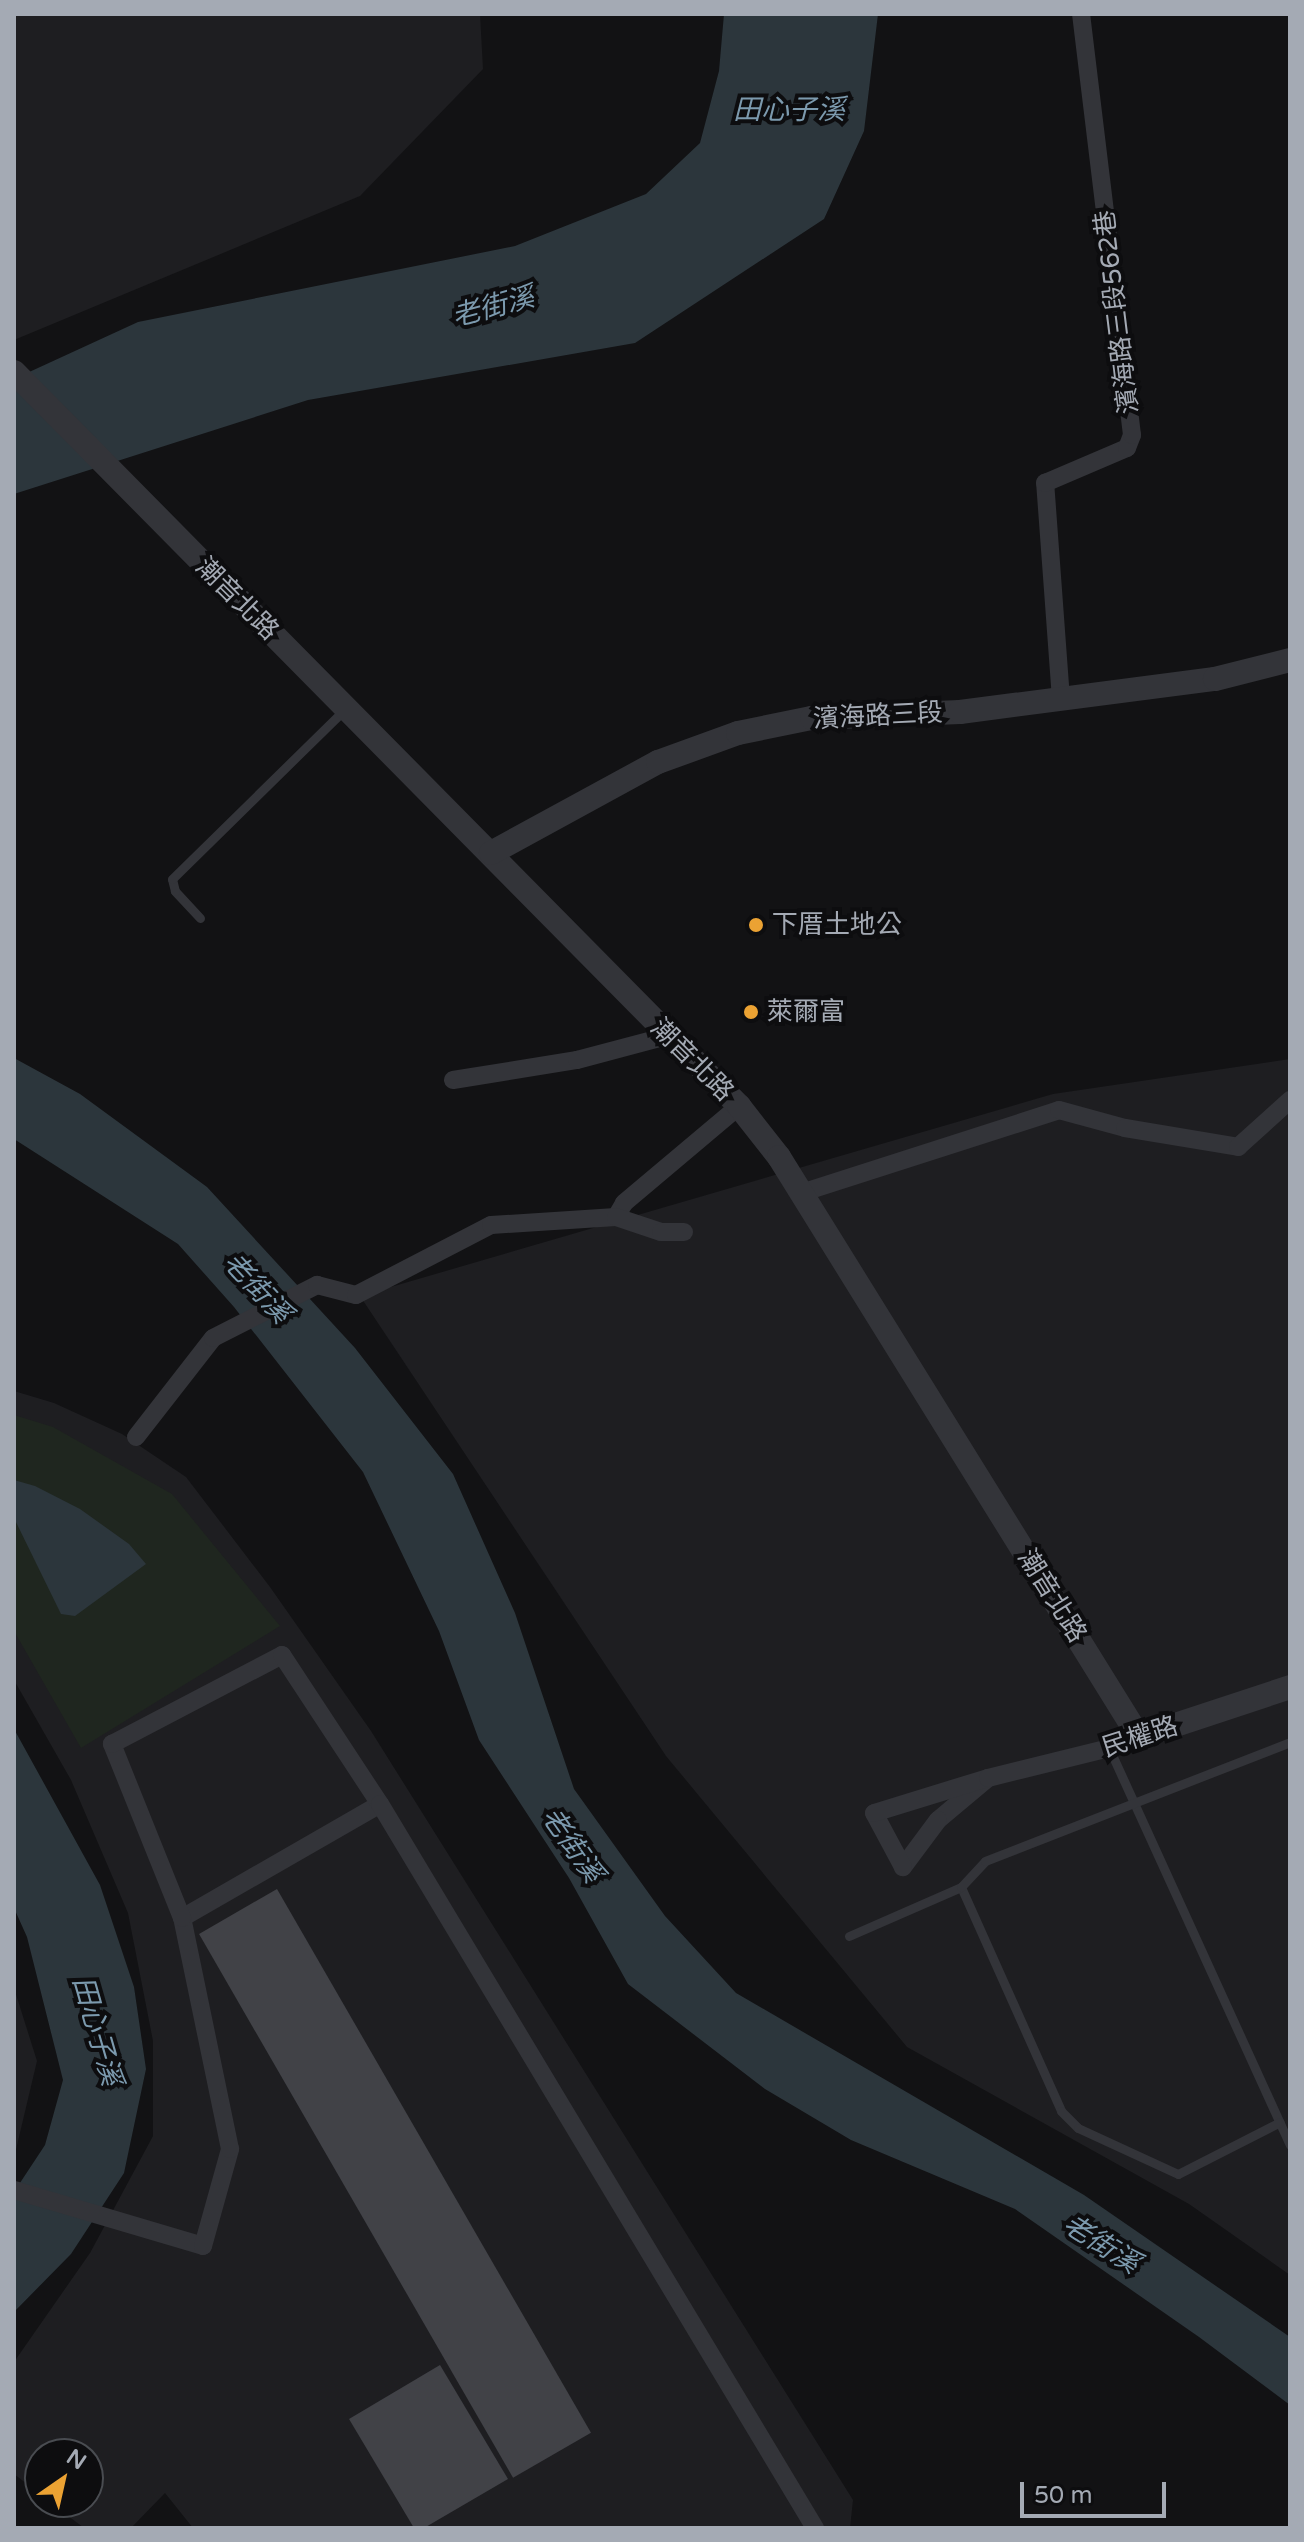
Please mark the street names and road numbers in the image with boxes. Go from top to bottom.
street label: 濱海路三段562巷 [1089,208,1145,416]
street label: 潮音北路 [189,551,285,647]
street label: 濱海路三段 [812,697,944,735]
street label: 潮音北路 [644,1012,740,1108]
street label: 潮音北路 [1011,1544,1093,1648]
street label: 民權路 [1098,1710,1182,1764]

